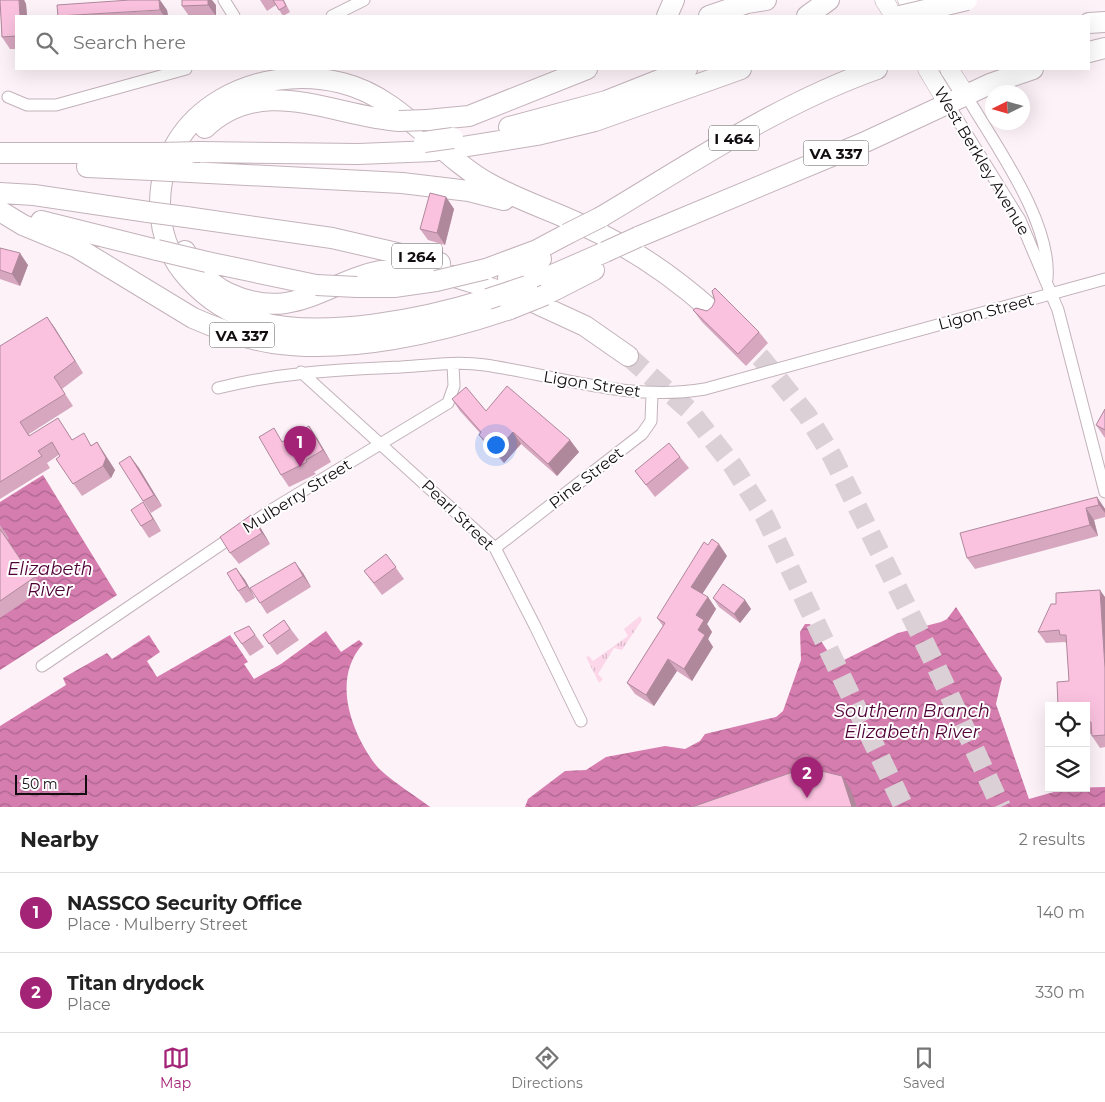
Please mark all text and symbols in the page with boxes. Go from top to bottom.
search box [15,15,1090,70]
icon: search [33,29,61,57]
text: Search here [73,31,186,54]
street label: West Berkley Avenue [930,83,1034,239]
north arrow [985,85,1030,130]
road number: I 464 [709,126,759,150]
road number: VA 337 [804,140,868,166]
road number: I 264 [392,244,442,268]
street label: Ligon Street [936,290,1036,334]
road number: VA 337 [210,322,274,348]
street label: Ligon Street [542,367,642,401]
pin: 1 [284,426,316,467]
your location [483,432,509,458]
street label: Pine Street [545,443,627,513]
street label: Mulberry Street [239,455,355,537]
street label: Pearl Street [418,476,499,555]
water label: Elizabeth River [7,558,93,601]
water label: Southern Branch Elizabeth River [834,700,990,743]
map controls [1045,702,1090,792]
button: locate [1045,702,1090,747]
button: layers [1045,747,1090,792]
pin: 2 [791,757,823,798]
scale bar [15,772,88,795]
text: 50 m [22,775,58,793]
text: Nearby [20,827,99,852]
text: 2 results [1019,830,1085,849]
text: NASSCO Security Office [67,892,302,915]
text: 1 [33,903,39,922]
text: 140 m [1037,903,1085,922]
text: Place · Mulberry Street [67,915,248,934]
text: Titan drydock [67,972,204,995]
text: 2 [31,983,41,1002]
text: 330 m [1035,983,1085,1002]
text: Place [67,995,111,1014]
tab: Map [160,1044,191,1092]
tab: Directions [511,1044,583,1092]
tab: Saved [903,1044,945,1092]

